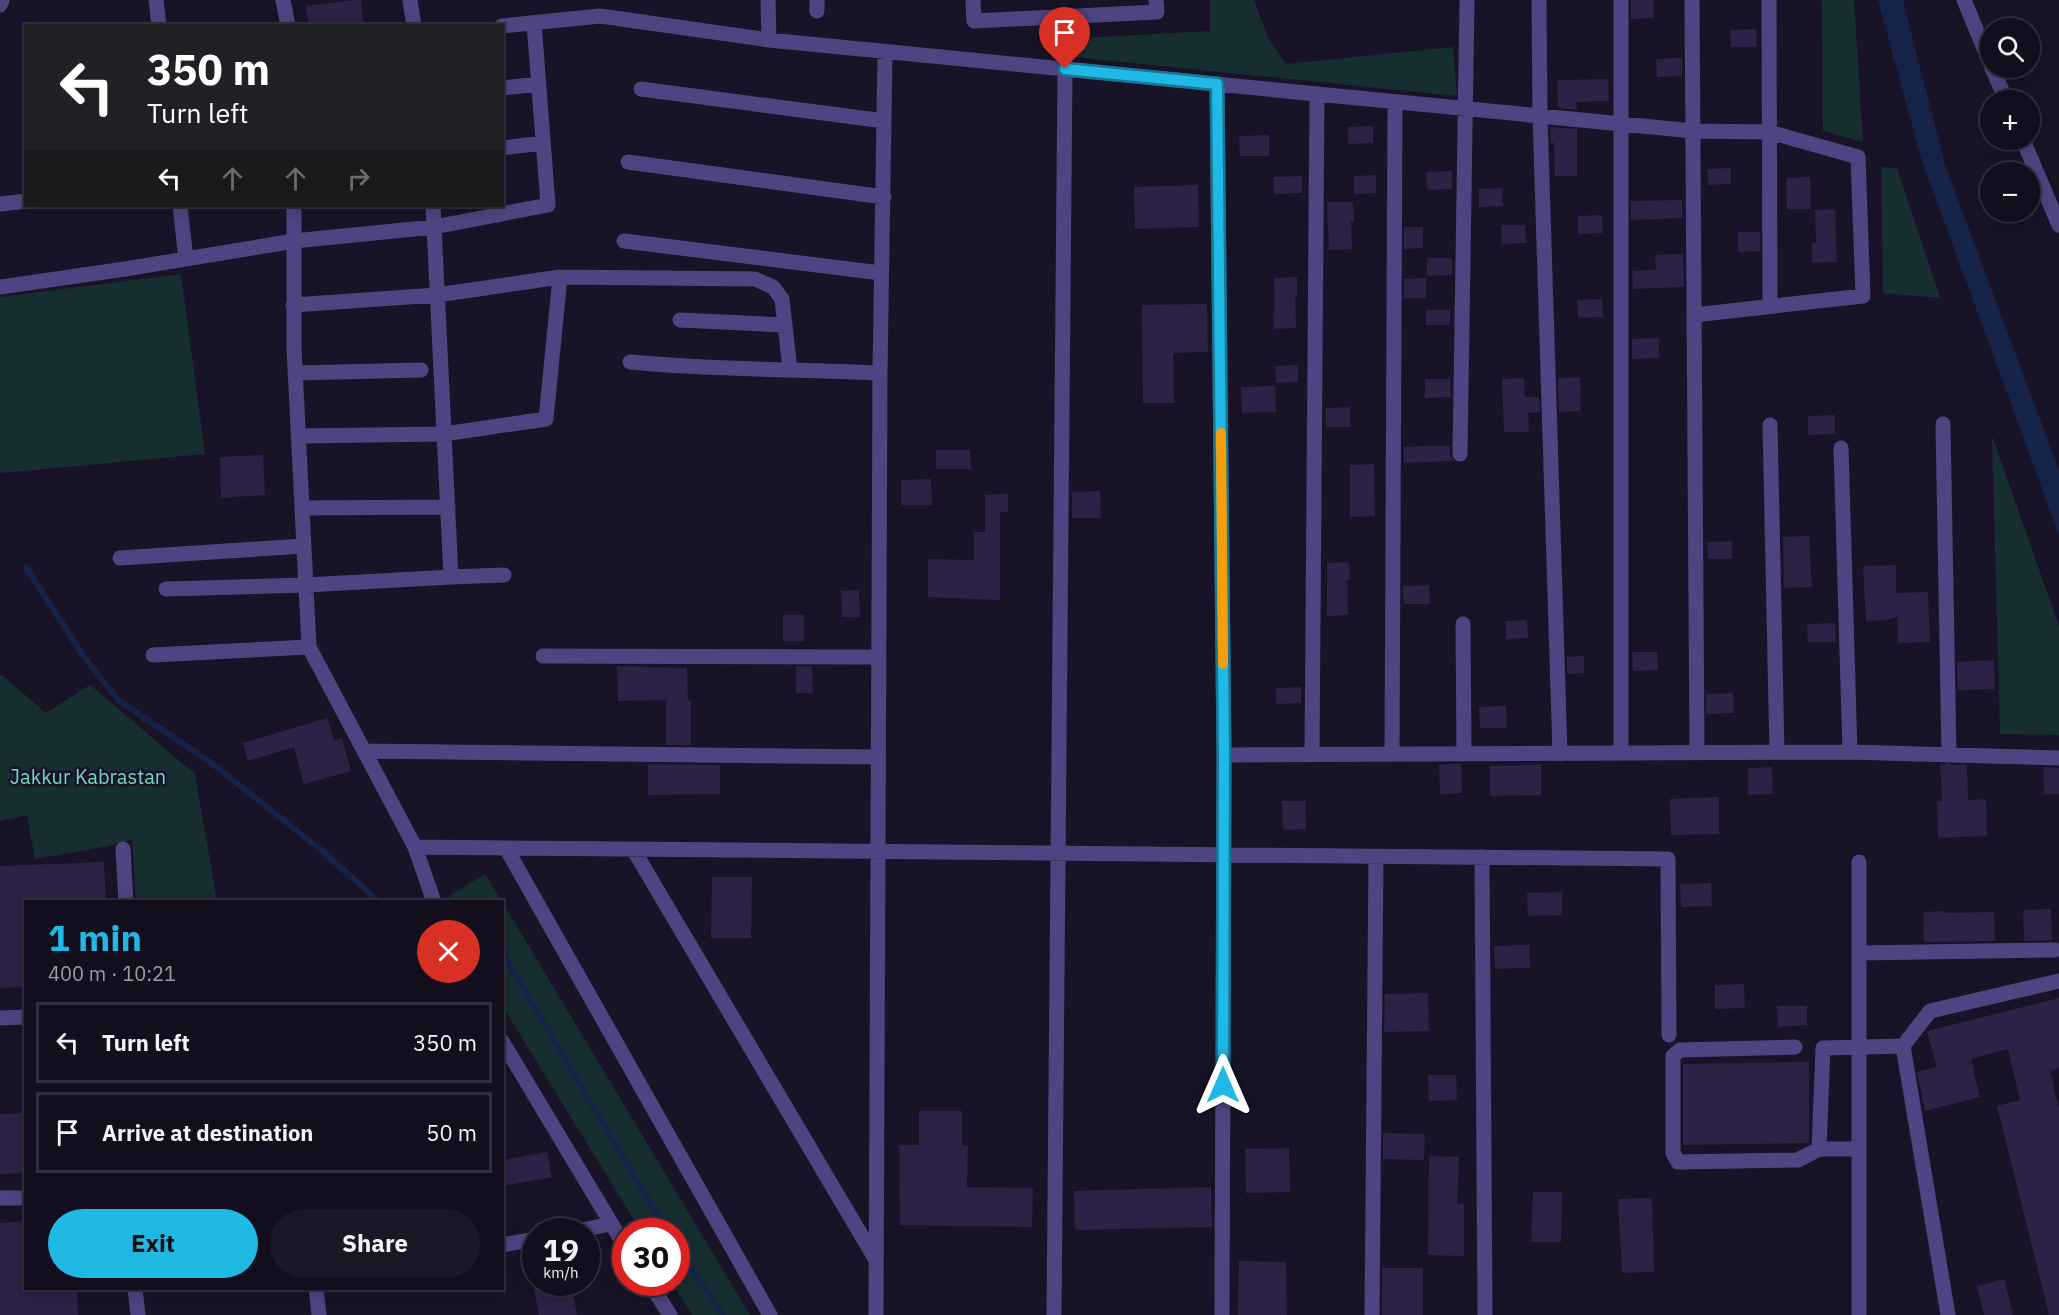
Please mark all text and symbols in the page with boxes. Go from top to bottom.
pin [1039,7,1090,69]
icon: arrive [1048,16,1081,49]
map controls [1980,18,2040,222]
button: search [1980,18,2040,78]
text: 350 m [147,42,270,97]
icon: left [48,48,126,126]
button: + [1980,90,2040,150]
text: Turn left [147,95,248,130]
icon: left [153,162,186,195]
icon: ahead [216,162,249,195]
icon: ahead [279,162,312,195]
icon: right [342,162,375,195]
button: − [1980,162,2040,222]
park label: Jakkur Kabrastan [10,763,166,790]
text: 1 min [48,914,142,961]
button: close [417,920,480,983]
text: 400 m · 10:21 [48,960,176,987]
icon: left [51,1026,84,1059]
text: Turn left [102,1028,190,1057]
text: 350 m [413,1028,477,1057]
position arrow [1191,1053,1255,1117]
icon: arrive [51,1116,84,1149]
text: Arrive at destination [102,1118,313,1147]
text: 50 m [426,1118,477,1147]
button: Exit [48,1209,258,1278]
button: Share [270,1209,480,1278]
speed limit sign: 30 [612,1218,690,1296]
text: 19 [543,1230,579,1269]
text: km/h [543,1263,579,1282]

